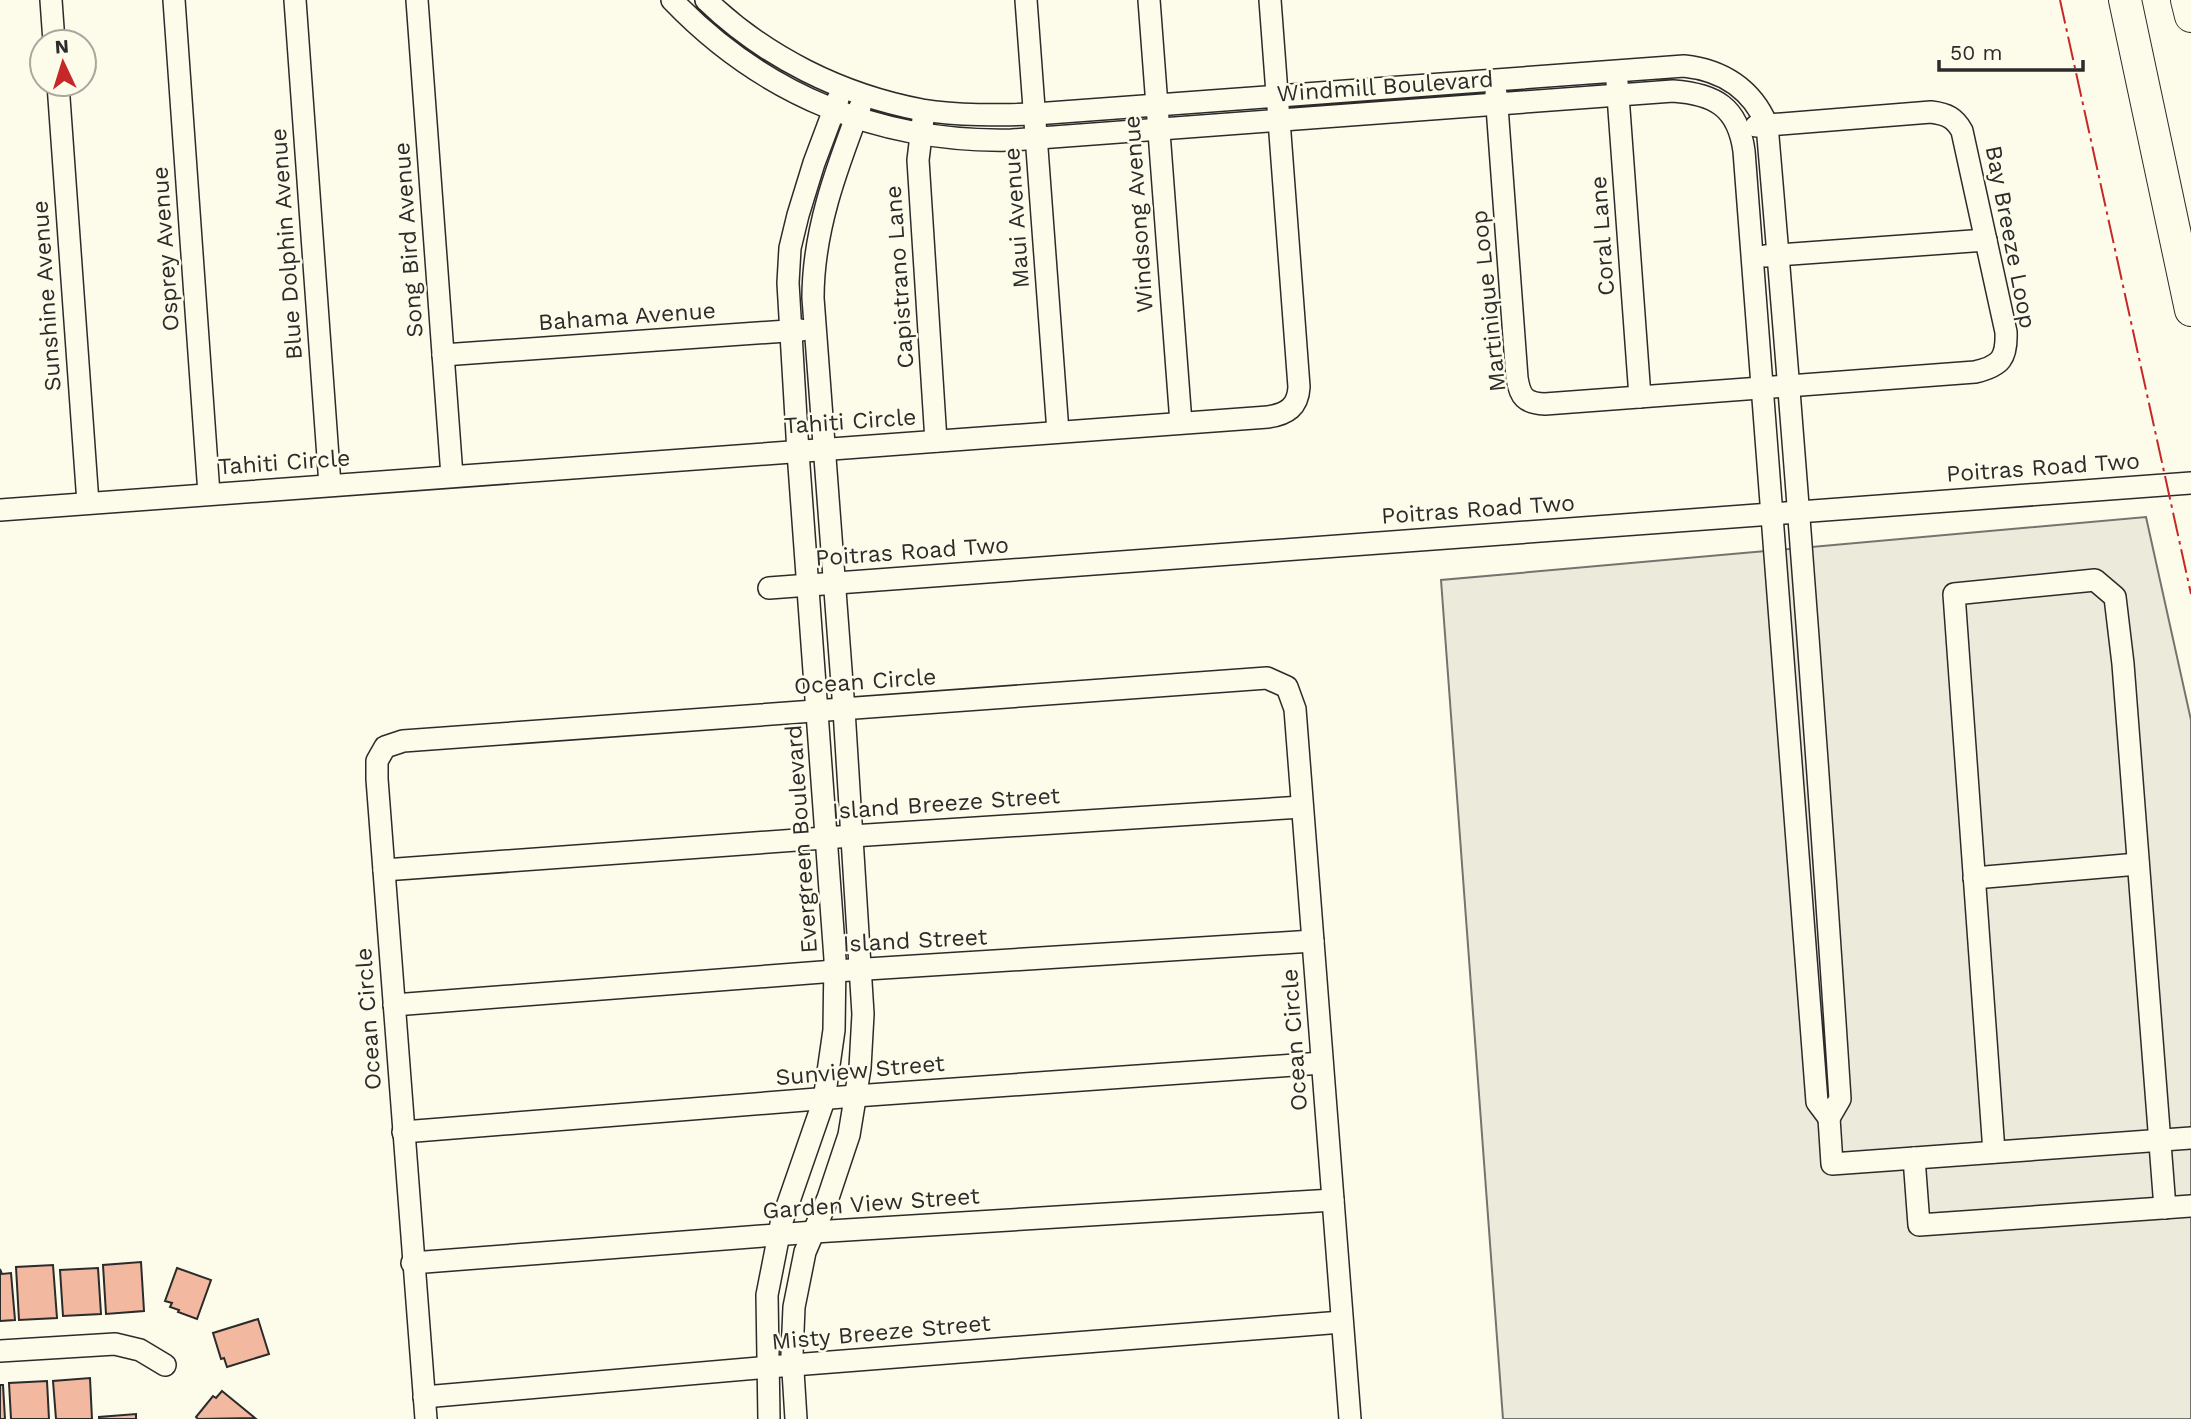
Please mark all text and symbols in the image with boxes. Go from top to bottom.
north arrow [28,28,98,98]
scale bar [1939,28,2082,72]
text: N [54,35,70,59]
text: 50 m [1950,40,2002,65]
street label: Windmill Boulevard [1276,65,1494,108]
street label: Windsong Avenue [1118,114,1159,313]
street label: Blue Dolphin Avenue [265,127,308,361]
street label: Song Bird Avenue [388,141,429,339]
street label: Bay Breeze Loop [1980,143,2041,331]
street label: Maui Avenue [998,147,1035,289]
street label: Osprey Avenue [146,166,185,332]
street label: Coral Lane [1585,175,1620,297]
street label: Capistrano Lane [880,185,919,369]
street label: Sunshine Avenue [26,200,67,392]
street label: Martinique Loop [1466,209,1511,393]
street label: Bahama Avenue [537,297,717,336]
street label: Tahiti Circle [783,403,917,440]
street label: Tahiti Circle [217,444,351,481]
street label: Poitras Road Two [1945,447,2141,488]
street label: Poitras Road Two [1380,489,1576,530]
street label: Poitras Road Two [814,531,1010,572]
street label: Ocean Circle [793,663,937,700]
street label: Evergreen Boulevard [780,724,823,954]
street label: Island Breeze Street [831,782,1061,825]
street label: Island Street [842,923,988,958]
street label: Ocean Circle [350,947,387,1091]
street label: Ocean Circle [1276,968,1313,1112]
street label: Sunview Street [774,1050,946,1091]
street label: Garden View Street [762,1182,981,1225]
street label: Misty Breeze Street [770,1309,992,1356]

